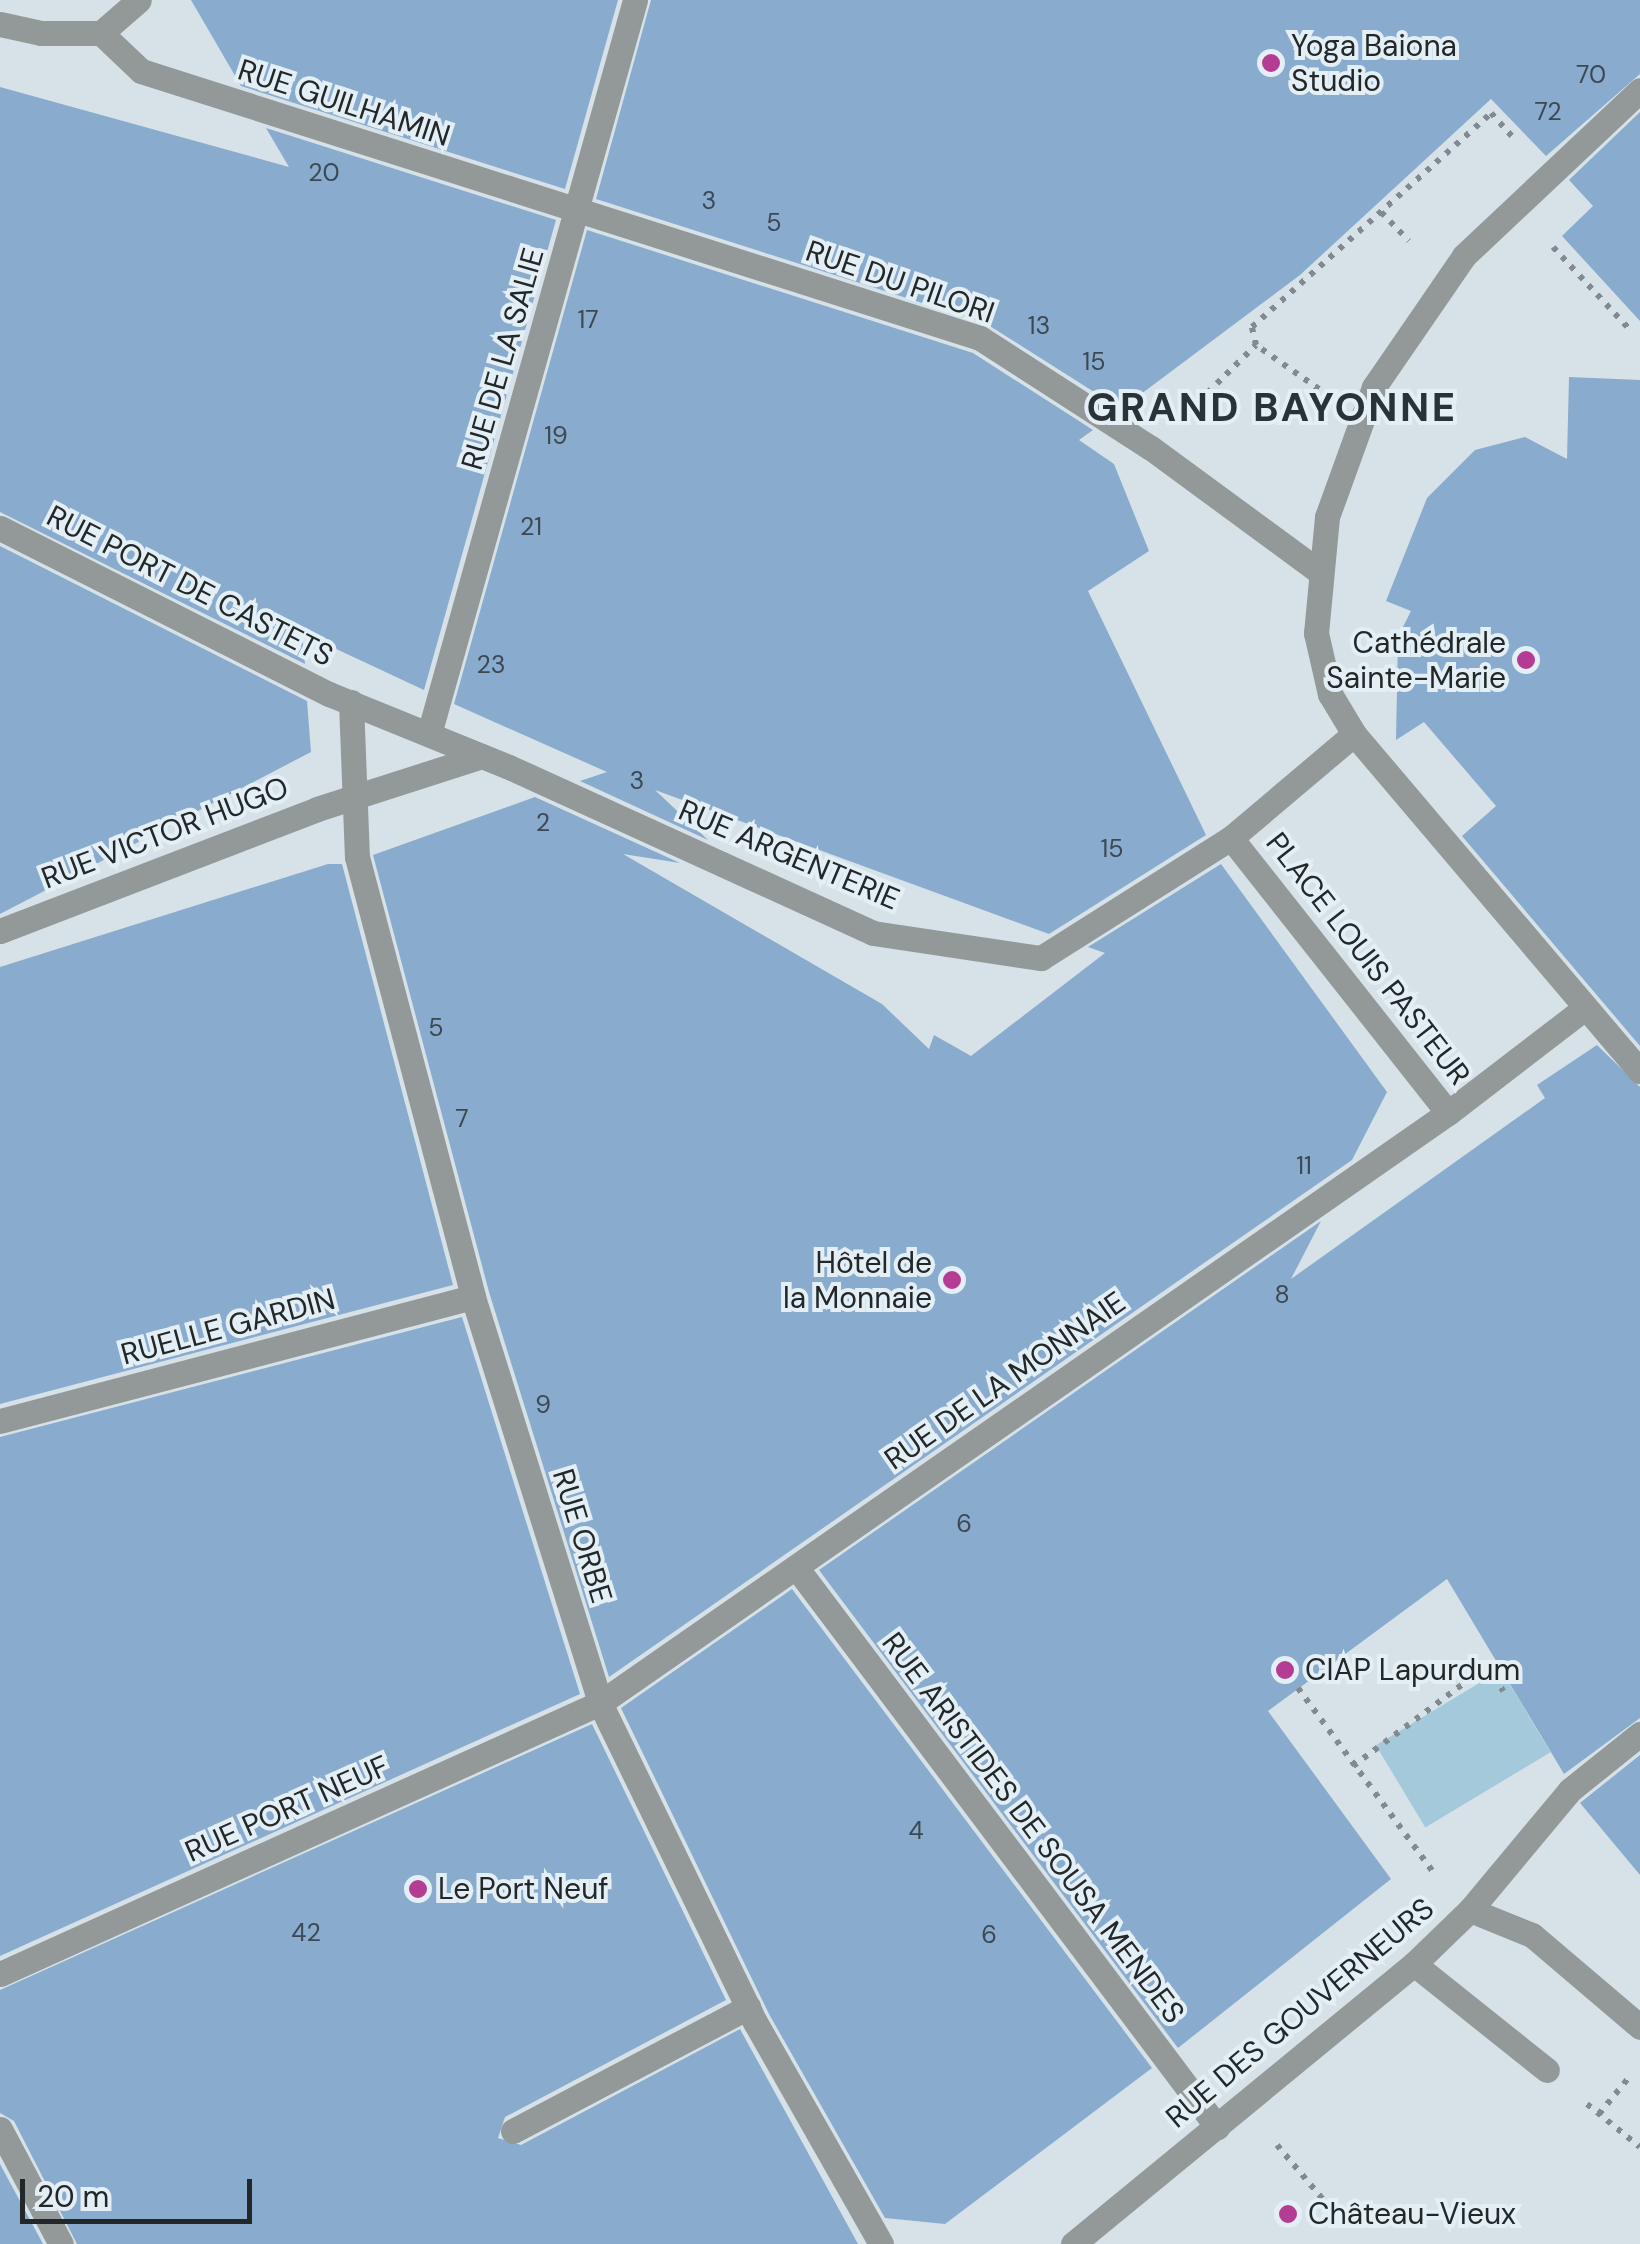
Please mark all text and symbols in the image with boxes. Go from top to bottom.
place label: Yoga Baiona Studio [1291,28,1457,98]
street label: RUE GUILHAMIN [233,52,455,154]
marker: Yoga Baiona Studio [1260,52,1282,74]
house number: 70 [1576,60,1606,90]
house number: 72 [1534,97,1562,127]
house number: 20 [308,158,340,188]
house number: 3 [702,186,716,216]
house number: 5 [766,208,782,238]
street label: RUE DU PILORI [801,233,999,331]
street label: RUE DE LA SALIE [454,244,552,474]
house number: 17 [577,305,599,335]
house number: 13 [1028,311,1050,341]
house number: 15 [1082,347,1106,377]
district label: GRAND BAYONNE [1086,383,1458,431]
house number: 19 [544,421,568,451]
street label: RUE PORT DE CASTETS [41,498,339,674]
house number: 21 [520,512,542,542]
place label: Cathédrale Sainte-Marie [1326,625,1506,696]
marker: Cathédrale Sainte-Marie [1515,649,1537,671]
house number: 23 [476,650,506,680]
house number: 3 [630,766,644,796]
street label: RUE VICTOR HUGO [37,769,293,897]
street label: RUE ARGENTERIE [673,792,905,918]
house number: 2 [536,808,550,838]
street label: PLACE LOUIS PASTEUR [1258,826,1478,1092]
house number: 15 [1100,834,1124,864]
house number: 5 [428,1013,444,1043]
house number: 7 [455,1104,469,1134]
house number: 11 [1296,1151,1312,1181]
place label: Hôtel de la Monnaie [783,1245,932,1316]
marker: Hôtel de la Monnaie [941,1269,963,1291]
house number: 8 [1274,1280,1290,1310]
street label: RUELLE GARDIN [117,1281,339,1373]
street label: RUE DE LA MONNAIE [878,1284,1132,1478]
house number: 9 [535,1390,551,1420]
street label: RUE ORBE [545,1465,619,1607]
house number: 6 [956,1509,972,1539]
street label: RUE ARISTIDES DE SOUSA MENDES [874,1626,1192,2030]
place label: CIAP Lapurdum [1305,1652,1520,1688]
marker: CIAP Lapurdum [1274,1659,1296,1681]
street label: RUE PORT NEUF [180,1748,394,1870]
house number: 4 [908,1816,924,1846]
place label: Le Port Neuf [438,1871,609,1907]
marker: Le Port Neuf [407,1878,429,1900]
street label: RUE DES GOUVERNEURS [1159,1890,1441,2136]
house number: 42 [291,1918,321,1948]
house number: 6 [981,1920,997,1950]
scale bar [25,2159,258,2221]
text: 20 m [37,2177,109,2216]
place label: Château-Vieux [1308,2196,1516,2232]
marker: Château-Vieux [1277,2203,1299,2225]

